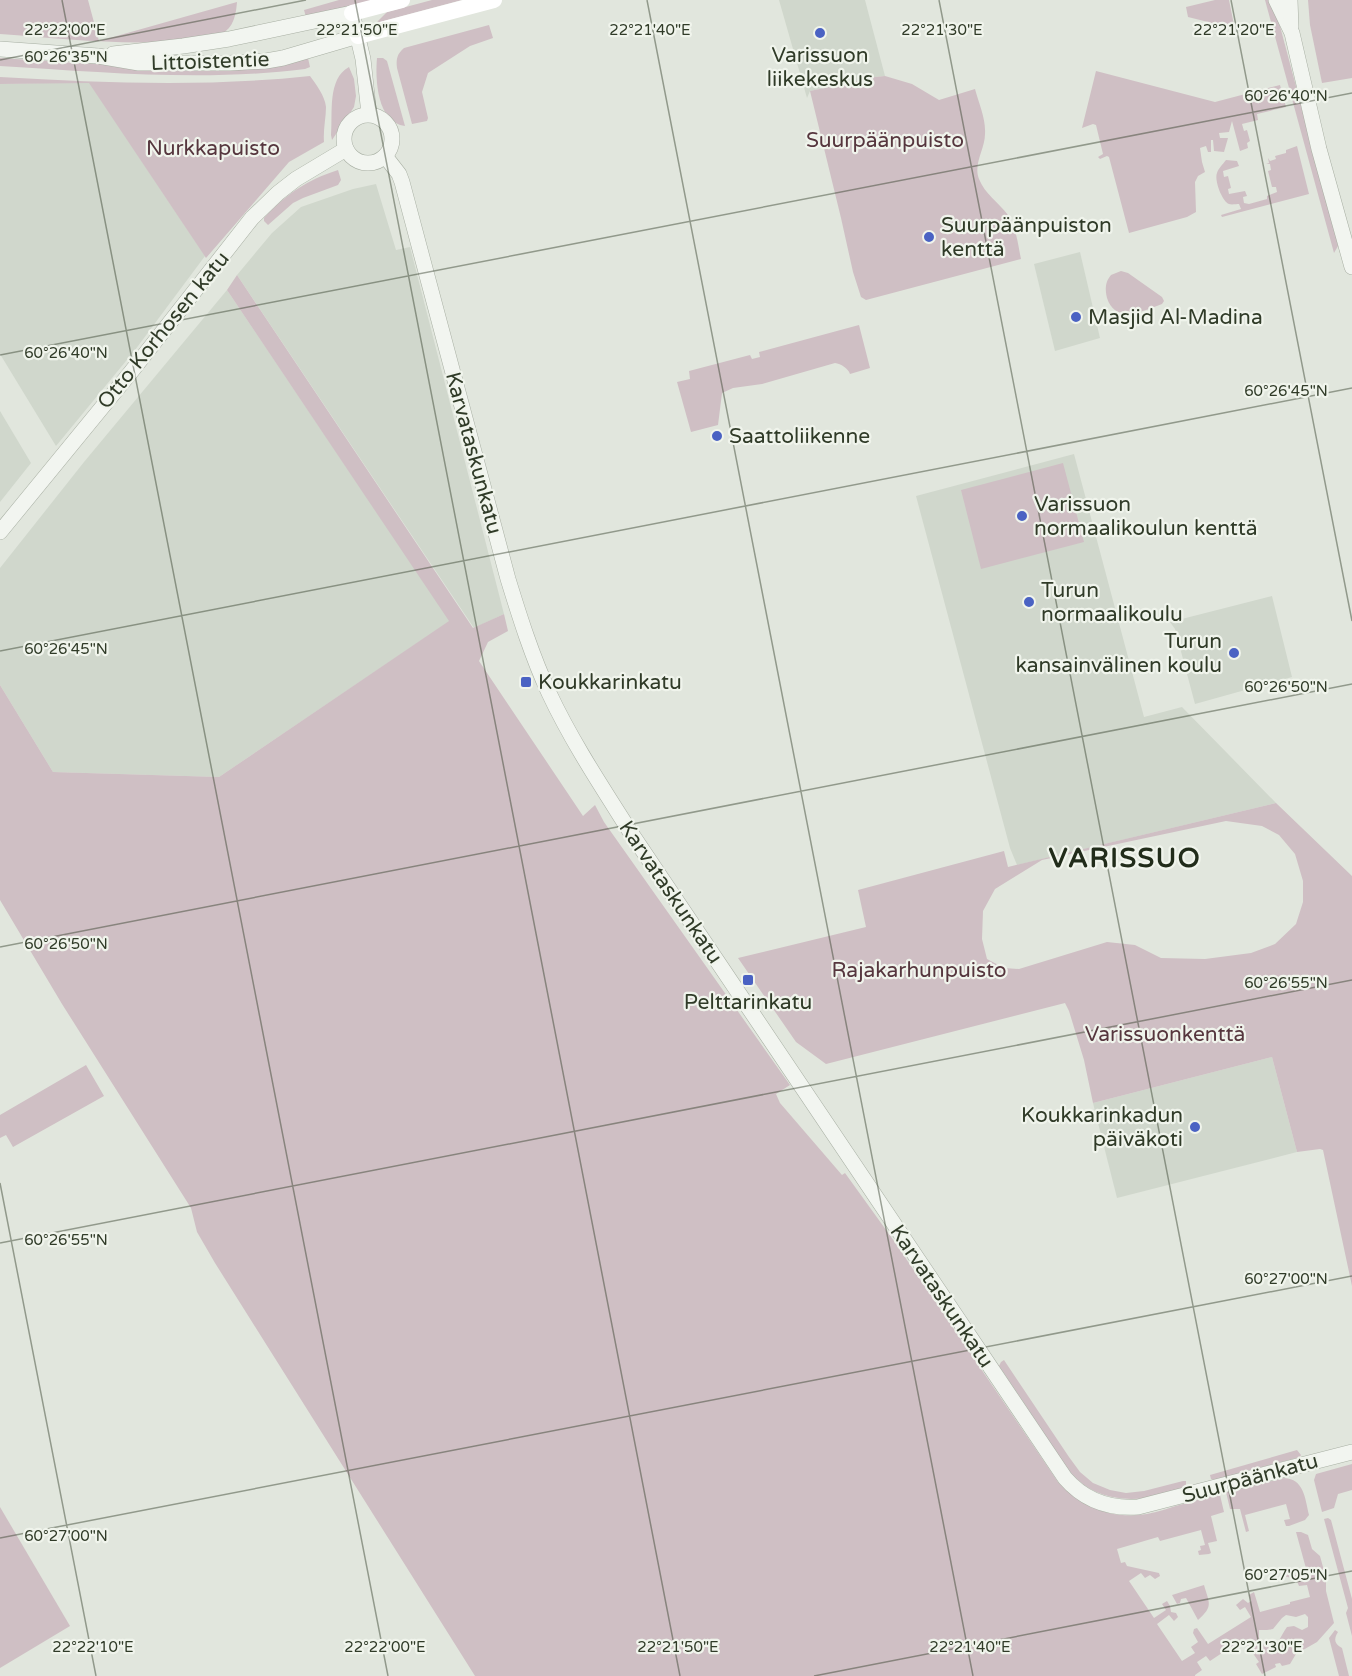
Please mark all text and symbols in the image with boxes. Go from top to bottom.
text: 22°22'00"E [24,21,106,39]
text: 22°21'50"E [316,21,398,39]
text: 22°21'40"E [609,21,691,39]
text: 22°21'30"E [901,21,983,39]
text: 22°21'20"E [1193,21,1275,39]
marker: Varissuon liikekeskus [813,26,827,40]
place label: Varissuon liikekeskus [767,43,873,92]
street label: Littoistentie [150,47,270,76]
text: 60°26'35"N [24,48,108,66]
text: 60°26'40"N [1244,87,1328,105]
park label: Suurpäänpuisto [806,128,964,153]
park label: Nurkkapuisto [146,136,280,161]
place label: Suurpäänpuiston kenttä [941,213,1112,262]
marker: Suurpäänpuiston kenttä [922,230,936,244]
street label: Otto Korhosen katu [92,247,235,414]
place label: Masjid Al-Madina [1088,305,1263,330]
marker: Masjid Al-Madina [1069,310,1083,324]
text: 60°26'40"N [24,344,108,362]
street label: Karvataskunkatu [440,369,507,537]
text: 60°26'45"N [1244,382,1328,400]
place label: Saattoliikenne [729,424,870,449]
marker: Saattoliikenne [710,429,724,443]
place label: Varissuon normaalikoulun kenttä [1034,492,1258,541]
marker: Varissuon normaalikoulun kenttä [1015,509,1029,523]
place label: Turun normaalikoulu [1041,578,1183,627]
marker: Turun normaalikoulu [1022,595,1036,609]
place label: Turun kansainvälinen koulu [1015,629,1222,678]
text: 60°26'45"N [24,640,108,658]
marker: Turun kansainvälinen koulu [1227,646,1241,660]
place label: Koukkarinkatu [538,670,682,695]
marker: Koukkarinkatu [519,675,533,689]
text: 60°26'50"N [1244,678,1328,696]
street label: Karvataskunkatu [614,816,728,968]
district label: VARISSUO [1049,842,1201,875]
text: 60°26'50"N [24,935,108,953]
park label: Rajakarhunpuisto [831,958,1007,983]
marker: Pelttarinkatu [741,973,755,987]
text: 60°26'55"N [1244,974,1328,992]
place label: Pelttarinkatu [684,990,812,1015]
park label: Varissuonkenttä [1085,1022,1245,1047]
place label: Koukkarinkadun päiväkoti [1021,1103,1183,1152]
marker: Koukkarinkadun päiväkoti [1188,1120,1202,1134]
street label: Karvataskunkatu [885,1220,999,1372]
text: 60°26'55"N [24,1231,108,1249]
text: 60°27'00"N [1244,1270,1328,1288]
street label: Suurpäänkatu [1179,1448,1321,1509]
text: 60°27'00"N [24,1527,108,1545]
text: 60°27'05"N [1244,1566,1328,1584]
text: 22°22'10"E [52,1638,134,1656]
text: 22°22'00"E [344,1638,426,1656]
text: 22°21'50"E [637,1638,719,1656]
text: 22°21'40"E [929,1638,1011,1656]
text: 22°21'30"E [1221,1638,1303,1656]

